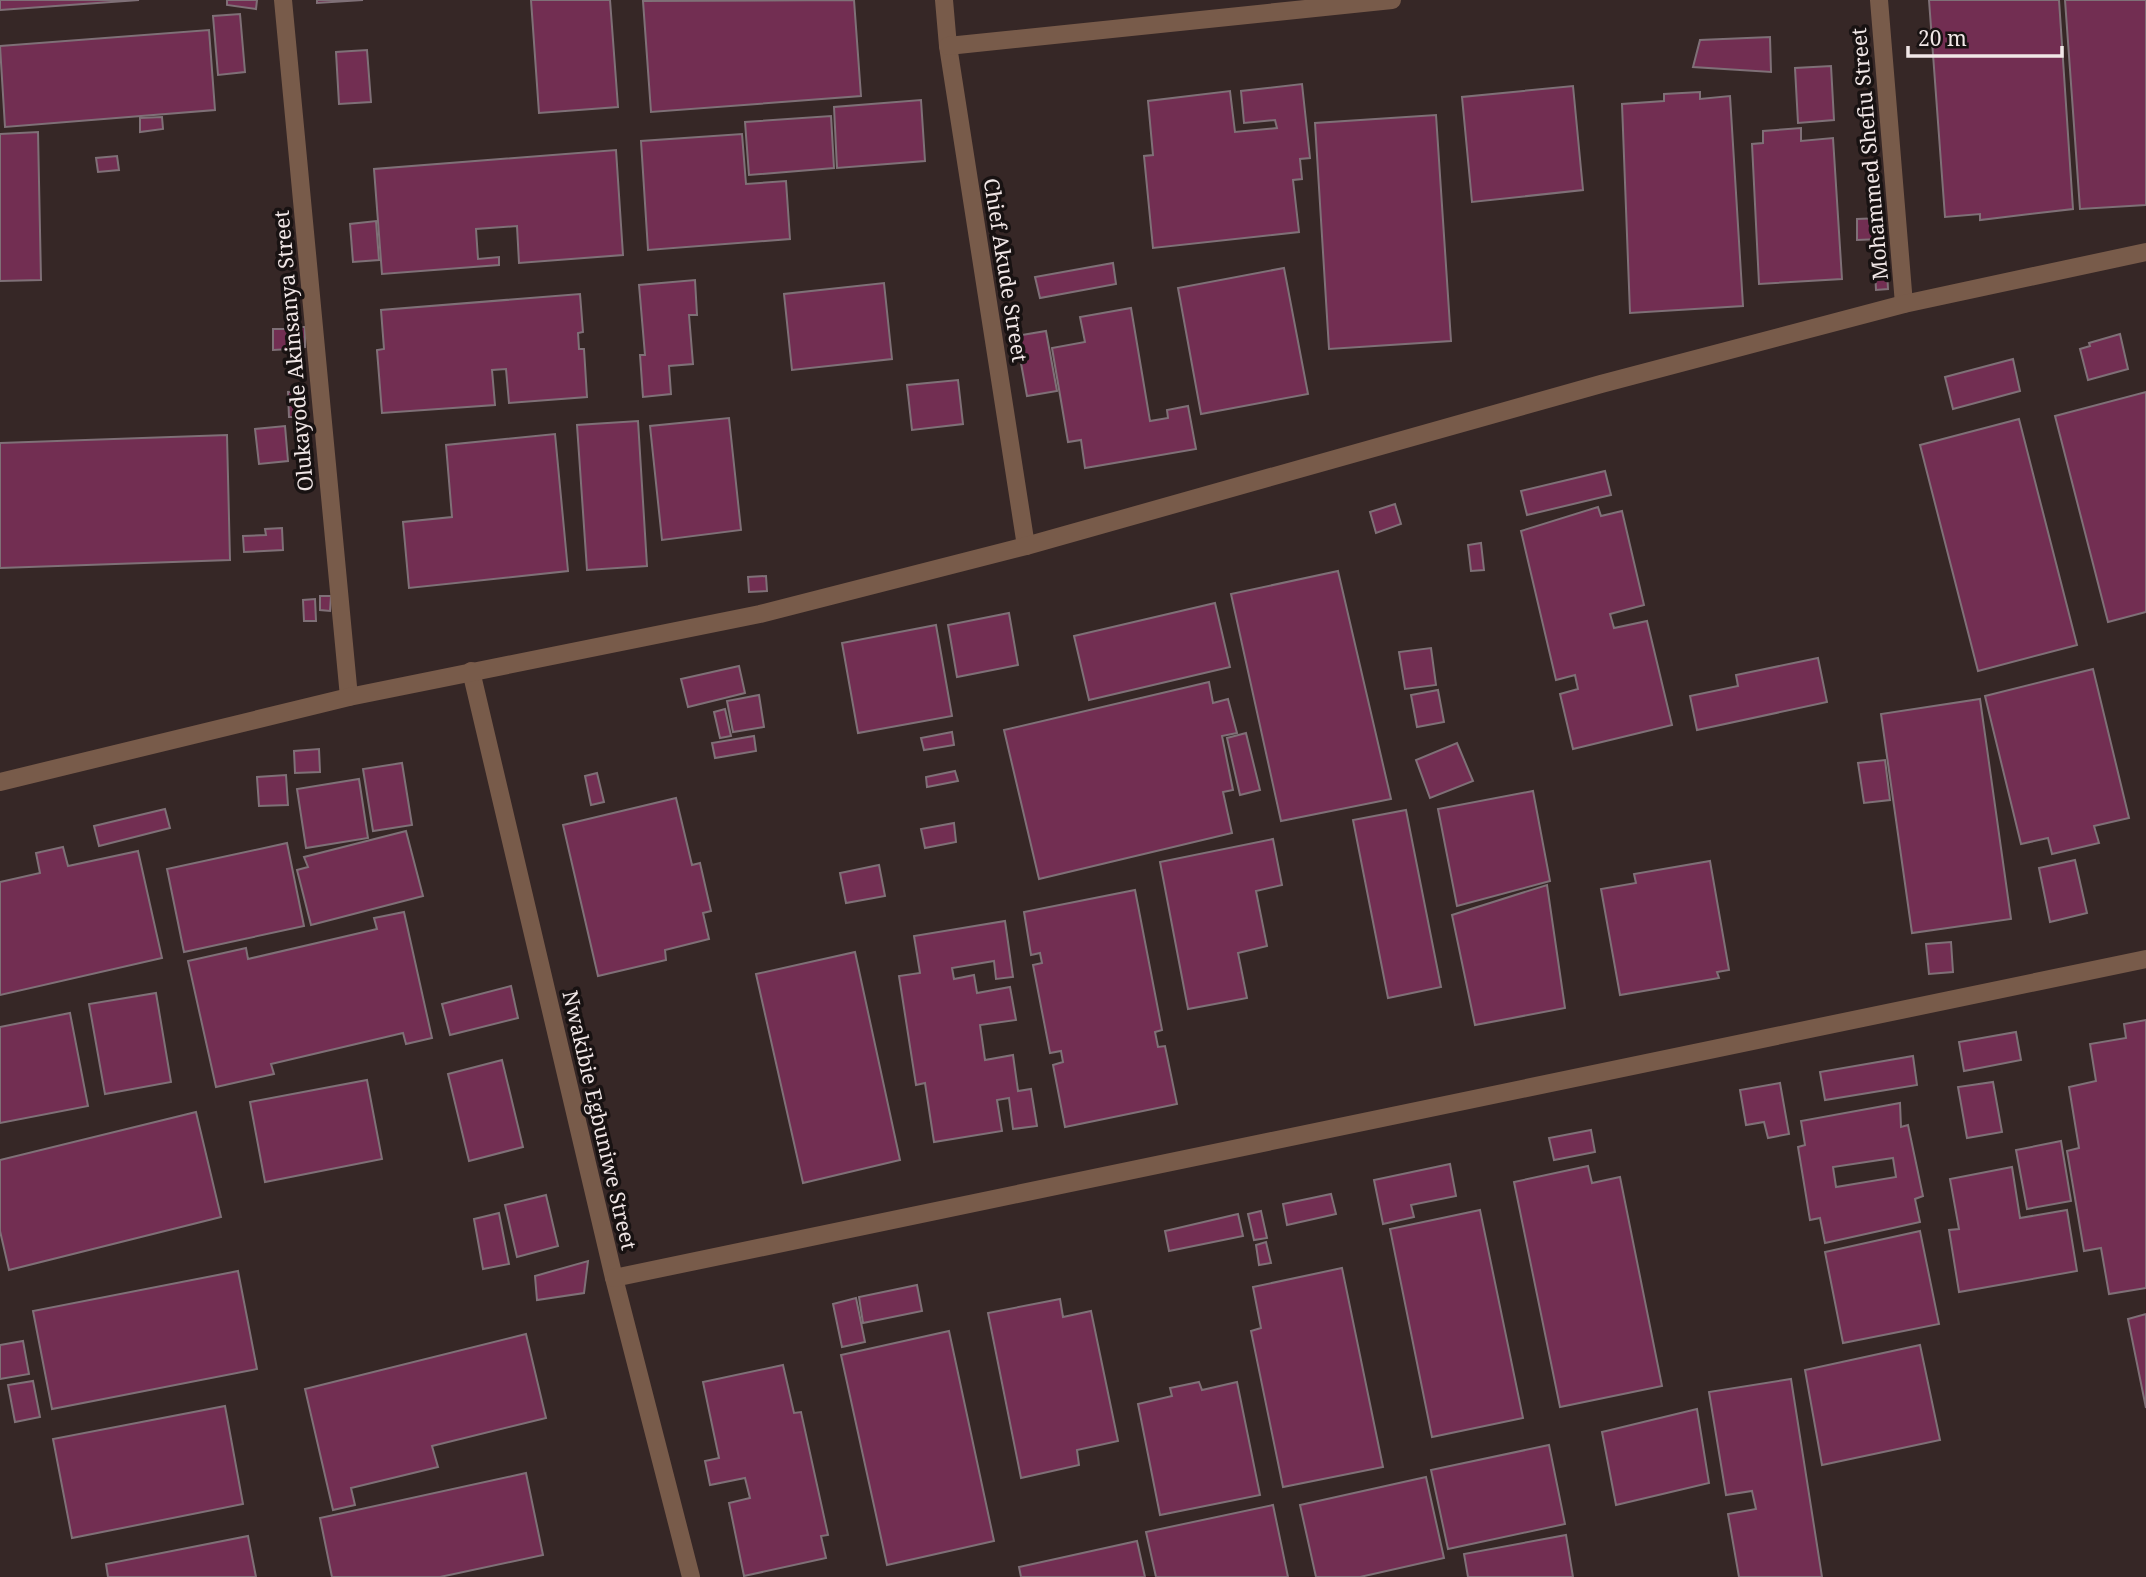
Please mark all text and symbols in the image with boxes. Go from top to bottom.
scale bar [1908,14,2062,58]
text: 20 m [1918,24,1967,52]
street label: Mohammed Shefiu Street [1844,26,1894,282]
street label: Chief Akude Street [978,176,1034,364]
street label: Olukayode Akinsanya Street [267,209,319,493]
street label: Nwakibie Egbuniwe Street [556,987,644,1253]

